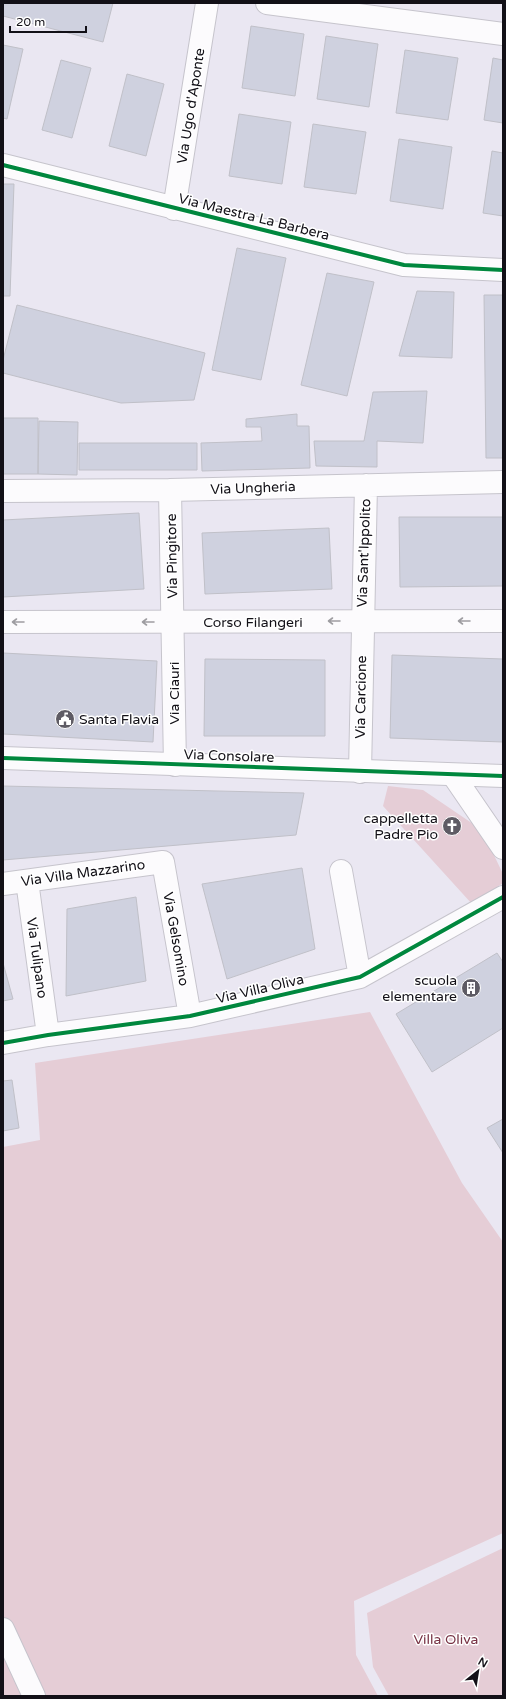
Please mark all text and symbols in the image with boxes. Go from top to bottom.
scale bar [10,8,86,34]
text: 20 m [16,15,45,29]
street label: Via Ugo d'Aponte [173,47,209,165]
street label: Via Maestra La Barbera [177,190,331,244]
street label: Via Ungheria [210,478,296,498]
street label: Via Sant'Ippolito [354,498,374,608]
street label: Via Pingitore [163,513,181,599]
street label: Corso Filangeri [203,614,303,631]
one-way arrow [328,617,341,625]
one-way arrow [458,617,471,625]
one-way arrow [12,618,25,626]
one-way arrow [142,618,155,626]
street label: Via Carcione [352,655,370,739]
street label: Via Ciauri [166,662,183,724]
public building icon: Santa Flavia [54,708,76,730]
place label: Santa Flavia [79,711,159,728]
street label: Via Consolare [183,746,275,766]
place label: cappelletta Padre Pio [364,810,438,843]
church icon: cappelletta Padre Pio [441,815,463,837]
street label: Via Villa Mazzarino [20,856,146,890]
street label: Via Gelsomino [159,891,193,987]
street label: Via Tulipano [23,916,51,1000]
street label: Via Villa Oliva [214,971,306,1007]
place label: scuola elementare [382,972,457,1005]
building icon: scuola elementare [460,977,482,999]
park label: Villa Oliva [414,1631,478,1648]
north arrow [458,1651,498,1691]
text: N [476,1655,490,1671]

